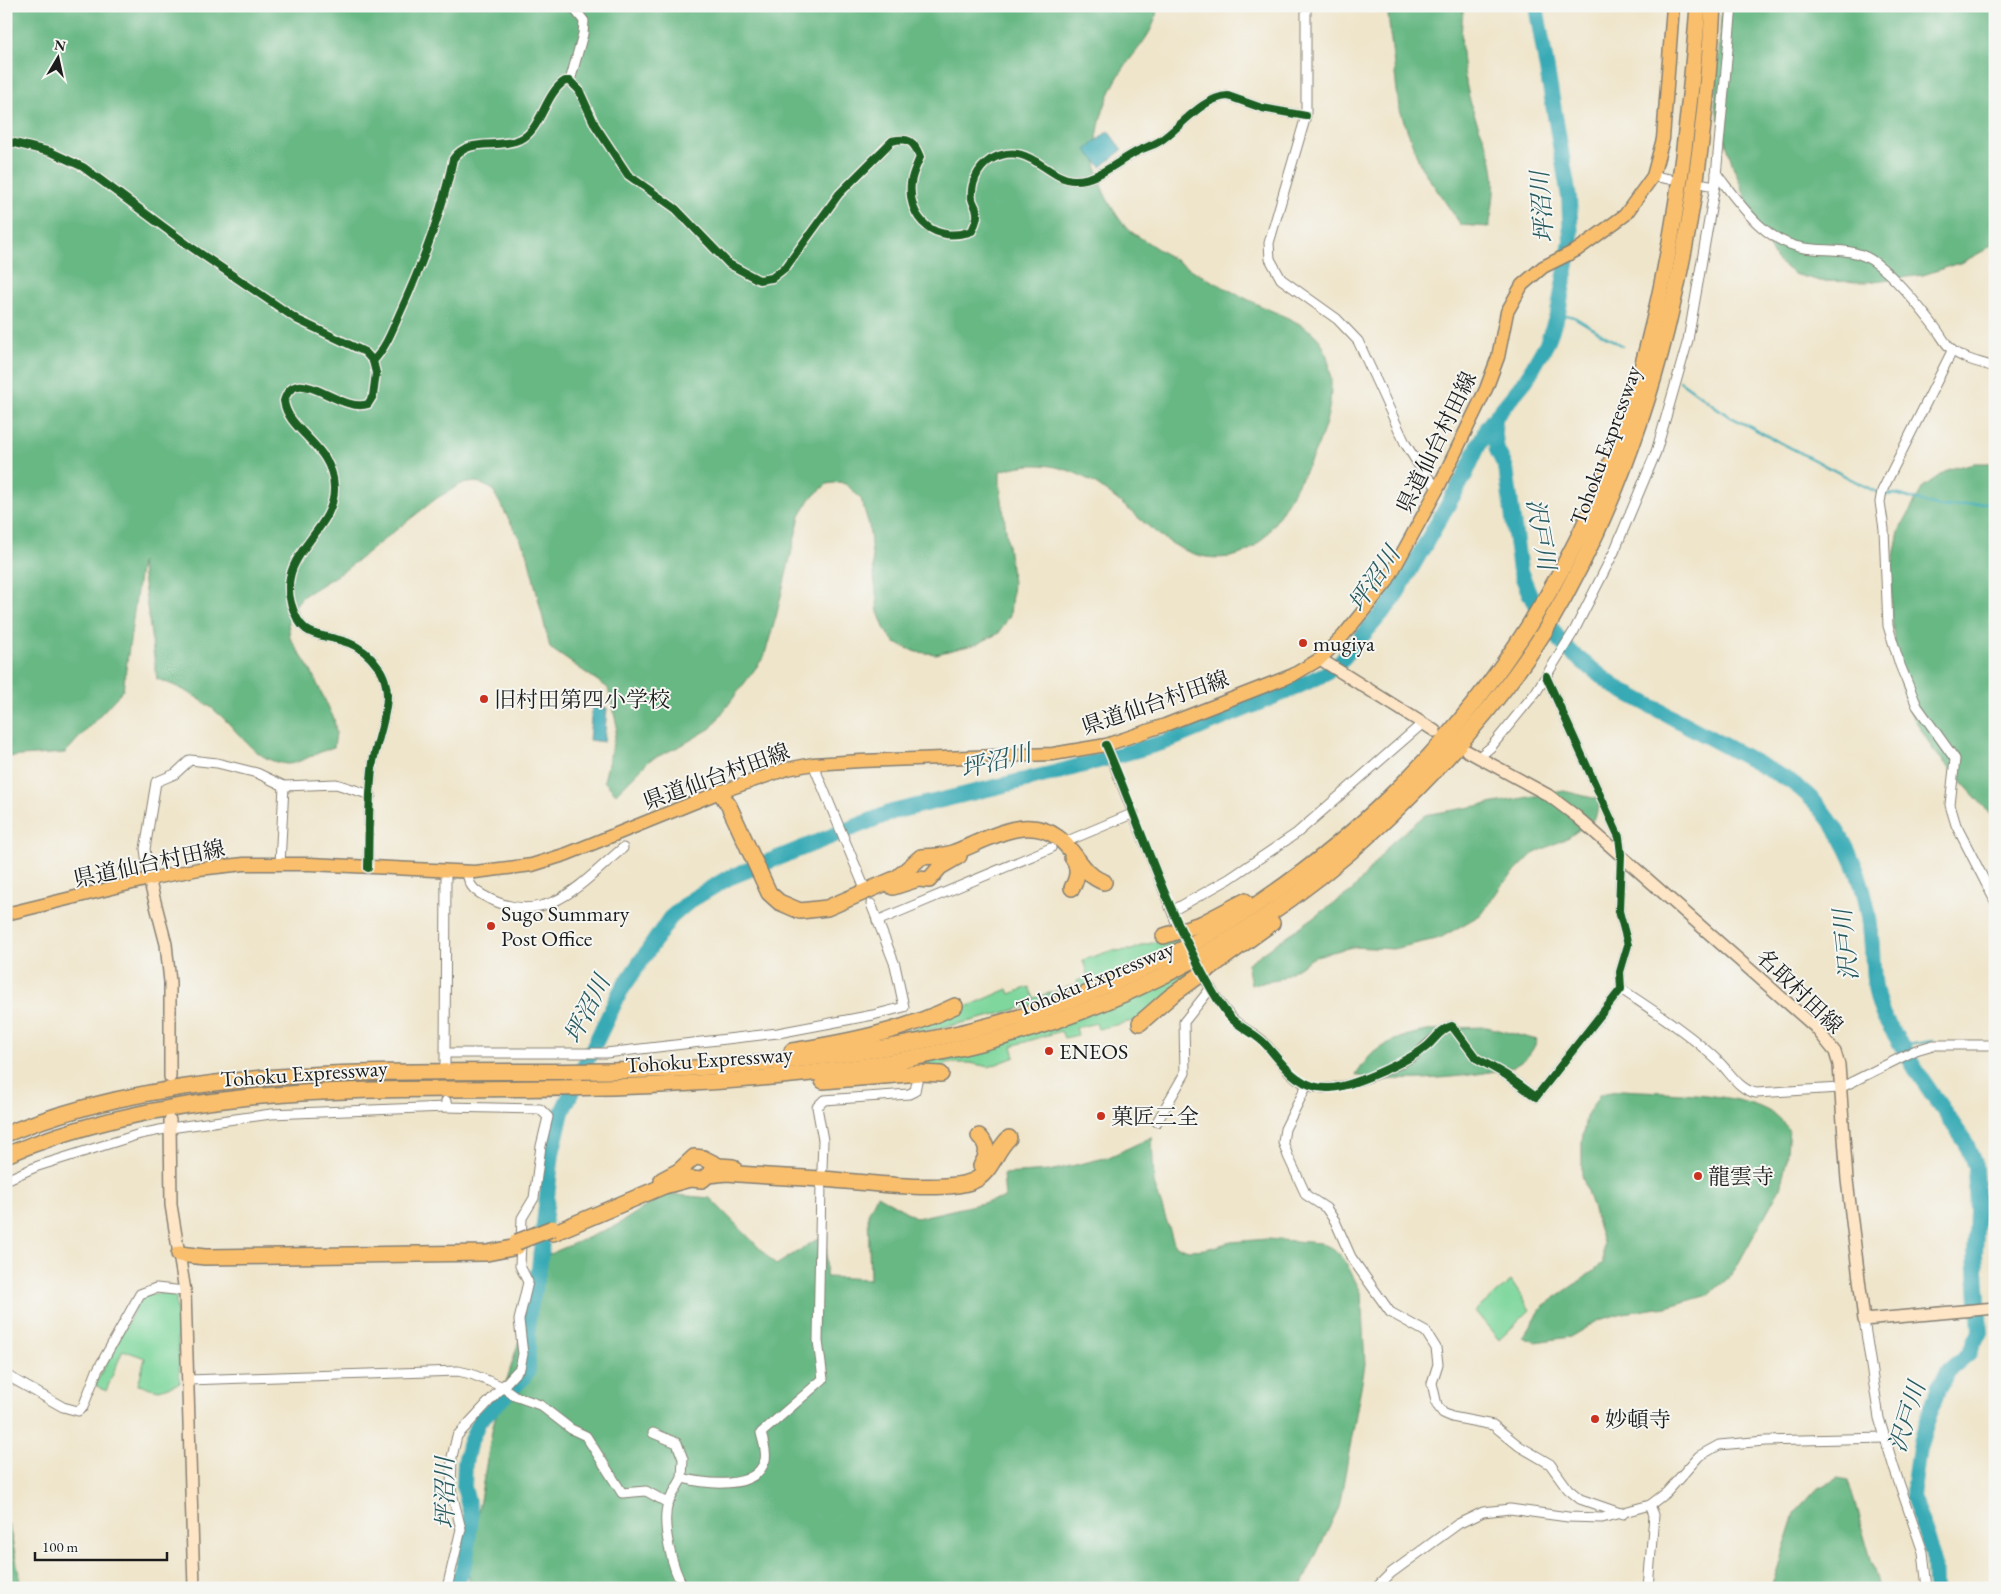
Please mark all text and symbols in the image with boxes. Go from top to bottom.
north arrow [32,32,82,82]
text: N [53,35,68,55]
water label: 坪沼川 [1523,167,1559,244]
street label: Tohoku Expressway [1563,361,1648,529]
street label: 県道仙台村田線 [1390,367,1483,518]
water label: 沢戸川 [1520,496,1564,575]
water label: 坪沼川 [1341,538,1408,617]
place label: mugiya [1313,629,1375,658]
marker: mugiya [1297,637,1309,649]
street label: 県道仙台村田線 [1078,664,1233,741]
place label: 旧村田第四小学校 [494,685,670,714]
marker: 旧村田第四小学校 [478,693,490,705]
water label: 坪沼川 [957,736,1037,784]
street label: 県道仙台村田線 [639,737,793,816]
street label: 県道仙台村田線 [71,833,227,894]
place label: Sugo Summary Post Office [501,899,630,953]
water label: 沢戸川 [1826,905,1865,982]
marker: Sugo Summary Post Office [485,920,497,932]
street label: Tohoku Expressway [1012,934,1179,1023]
street label: 名取村田線 [1750,943,1849,1040]
water label: 坪沼川 [556,967,618,1048]
place label: ENEOS [1059,1037,1128,1066]
street label: Tohoku Expressway [624,1039,794,1080]
marker: ENEOS [1043,1045,1055,1057]
street label: Tohoku Expressway [219,1053,389,1094]
place label: 菓匠三全 [1111,1102,1199,1131]
marker: 菓匠三全 [1095,1110,1107,1122]
place label: 龍雲寺 [1708,1162,1774,1191]
marker: 龍雲寺 [1692,1170,1704,1182]
water label: 沢戸川 [1881,1375,1933,1456]
place label: 妙頓寺 [1605,1405,1671,1434]
marker: 妙頓寺 [1589,1413,1601,1425]
water label: 坪沼川 [429,1454,460,1529]
scale bar [35,1529,168,1561]
text: 100 m [42,1537,79,1556]

